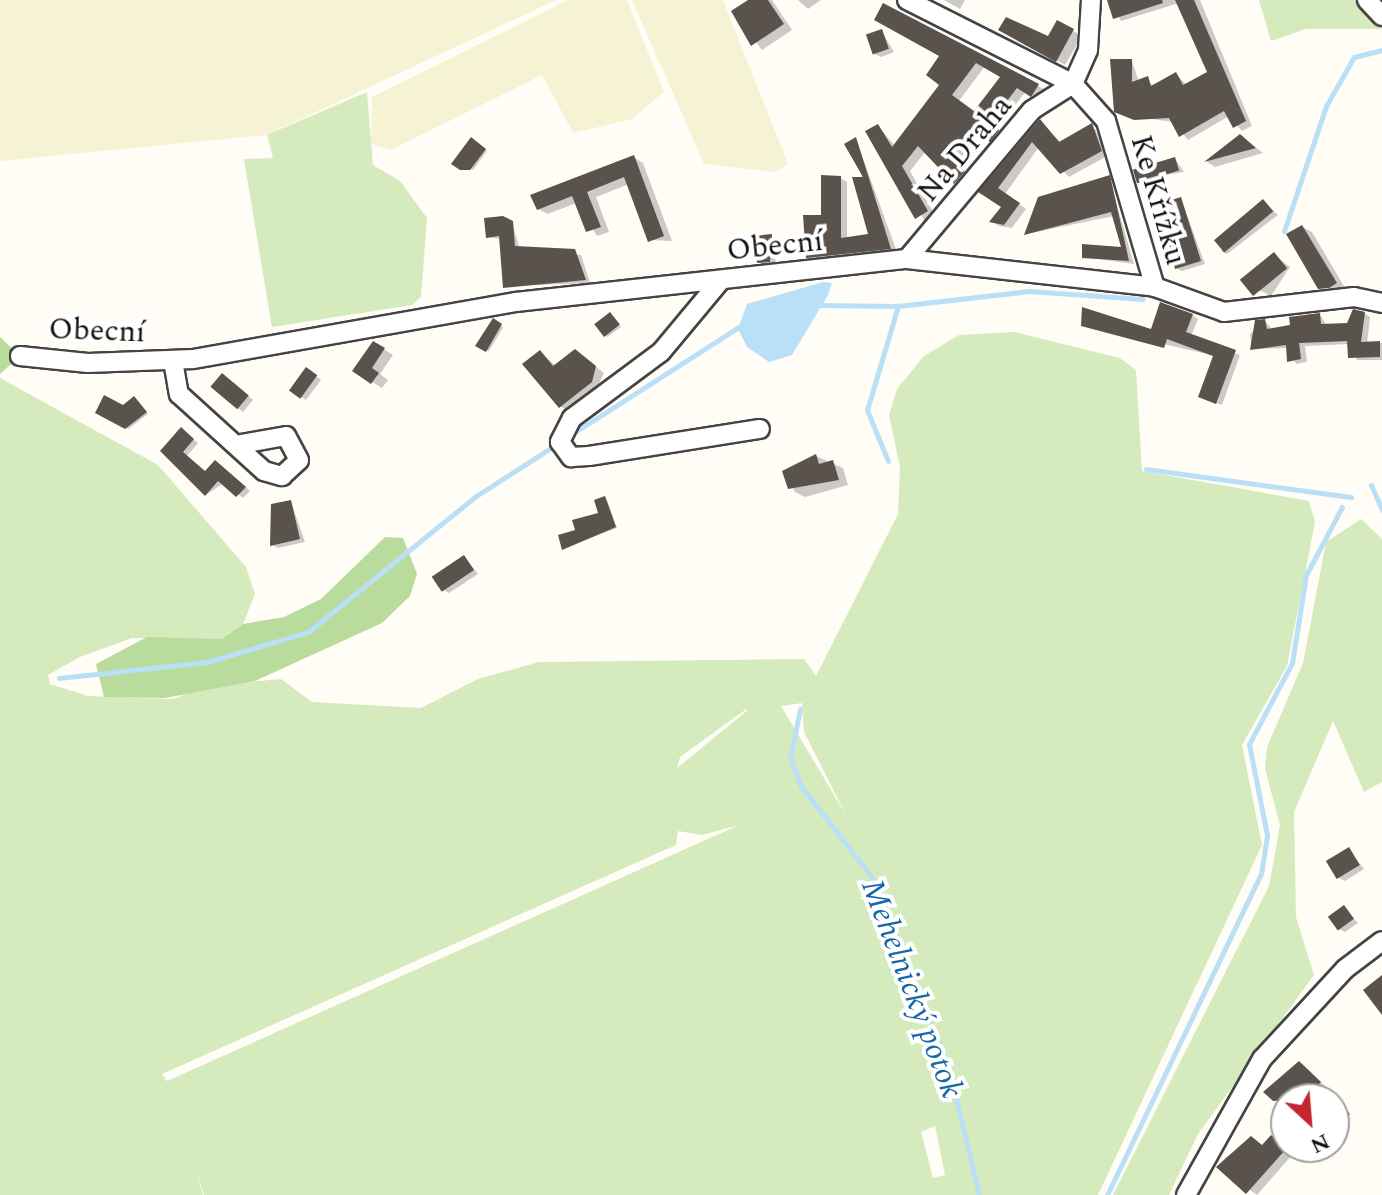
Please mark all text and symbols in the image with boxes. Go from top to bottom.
street label: Na Draha [910,88,1020,210]
street label: Ke Křížku [1122,131,1194,269]
street label: Obecní [725,223,825,269]
street label: Obecní [48,311,146,351]
water label: Mehelnický potok [852,874,970,1104]
north arrow [1270,1083,1350,1163]
text: N [1305,1124,1335,1162]

